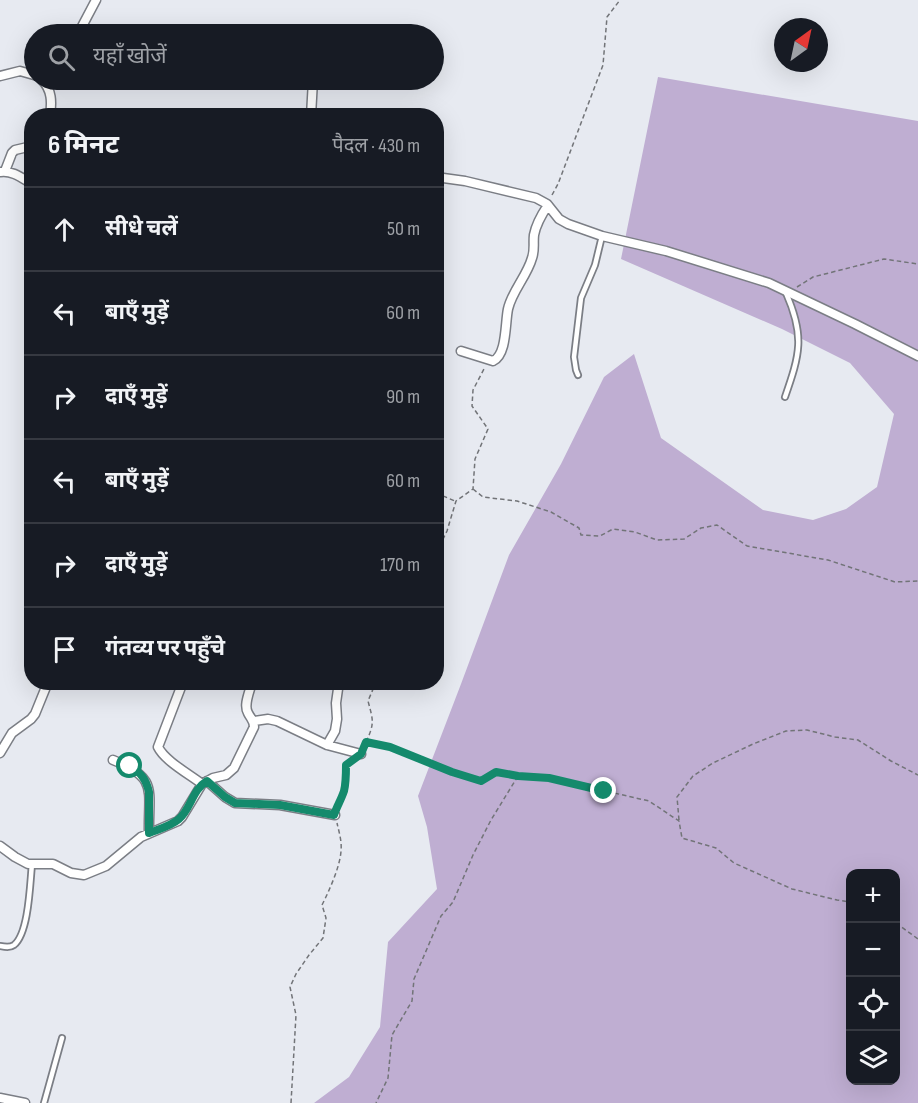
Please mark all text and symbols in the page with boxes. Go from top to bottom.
north arrow [774,18,828,72]
search box [24,24,444,90]
icon: search [45,41,78,74]
text: यहाँ खोजें [93,43,167,70]
text: 6 मिनट [48,130,119,161]
text: पैदल · 430 m [332,134,420,158]
icon: ahead [48,213,81,246]
text: सीधे चलें [105,215,178,242]
text: 50 m [387,217,420,241]
icon: left [48,297,81,330]
text: बाएँ मुड़ें [105,299,169,326]
text: 60 m [386,301,420,325]
icon: right [48,381,81,414]
text: दाएँ मुड़ें [105,383,168,410]
text: 90 m [386,385,420,409]
icon: left [48,465,81,498]
text: बाएँ मुड़ें [105,467,169,494]
text: 60 m [386,469,420,493]
icon: right [48,549,81,582]
text: दाएँ मुड़ें [105,551,168,578]
text: 170 m [380,553,420,577]
icon: arrive [48,633,81,666]
text: गंतव्य पर पहुँचे [105,635,225,662]
route start [116,752,142,778]
route end [590,777,616,803]
map controls [846,869,900,1085]
button: + [846,869,900,923]
button: − [846,923,900,977]
button: locate [846,977,900,1031]
button: layers [846,1031,900,1085]

